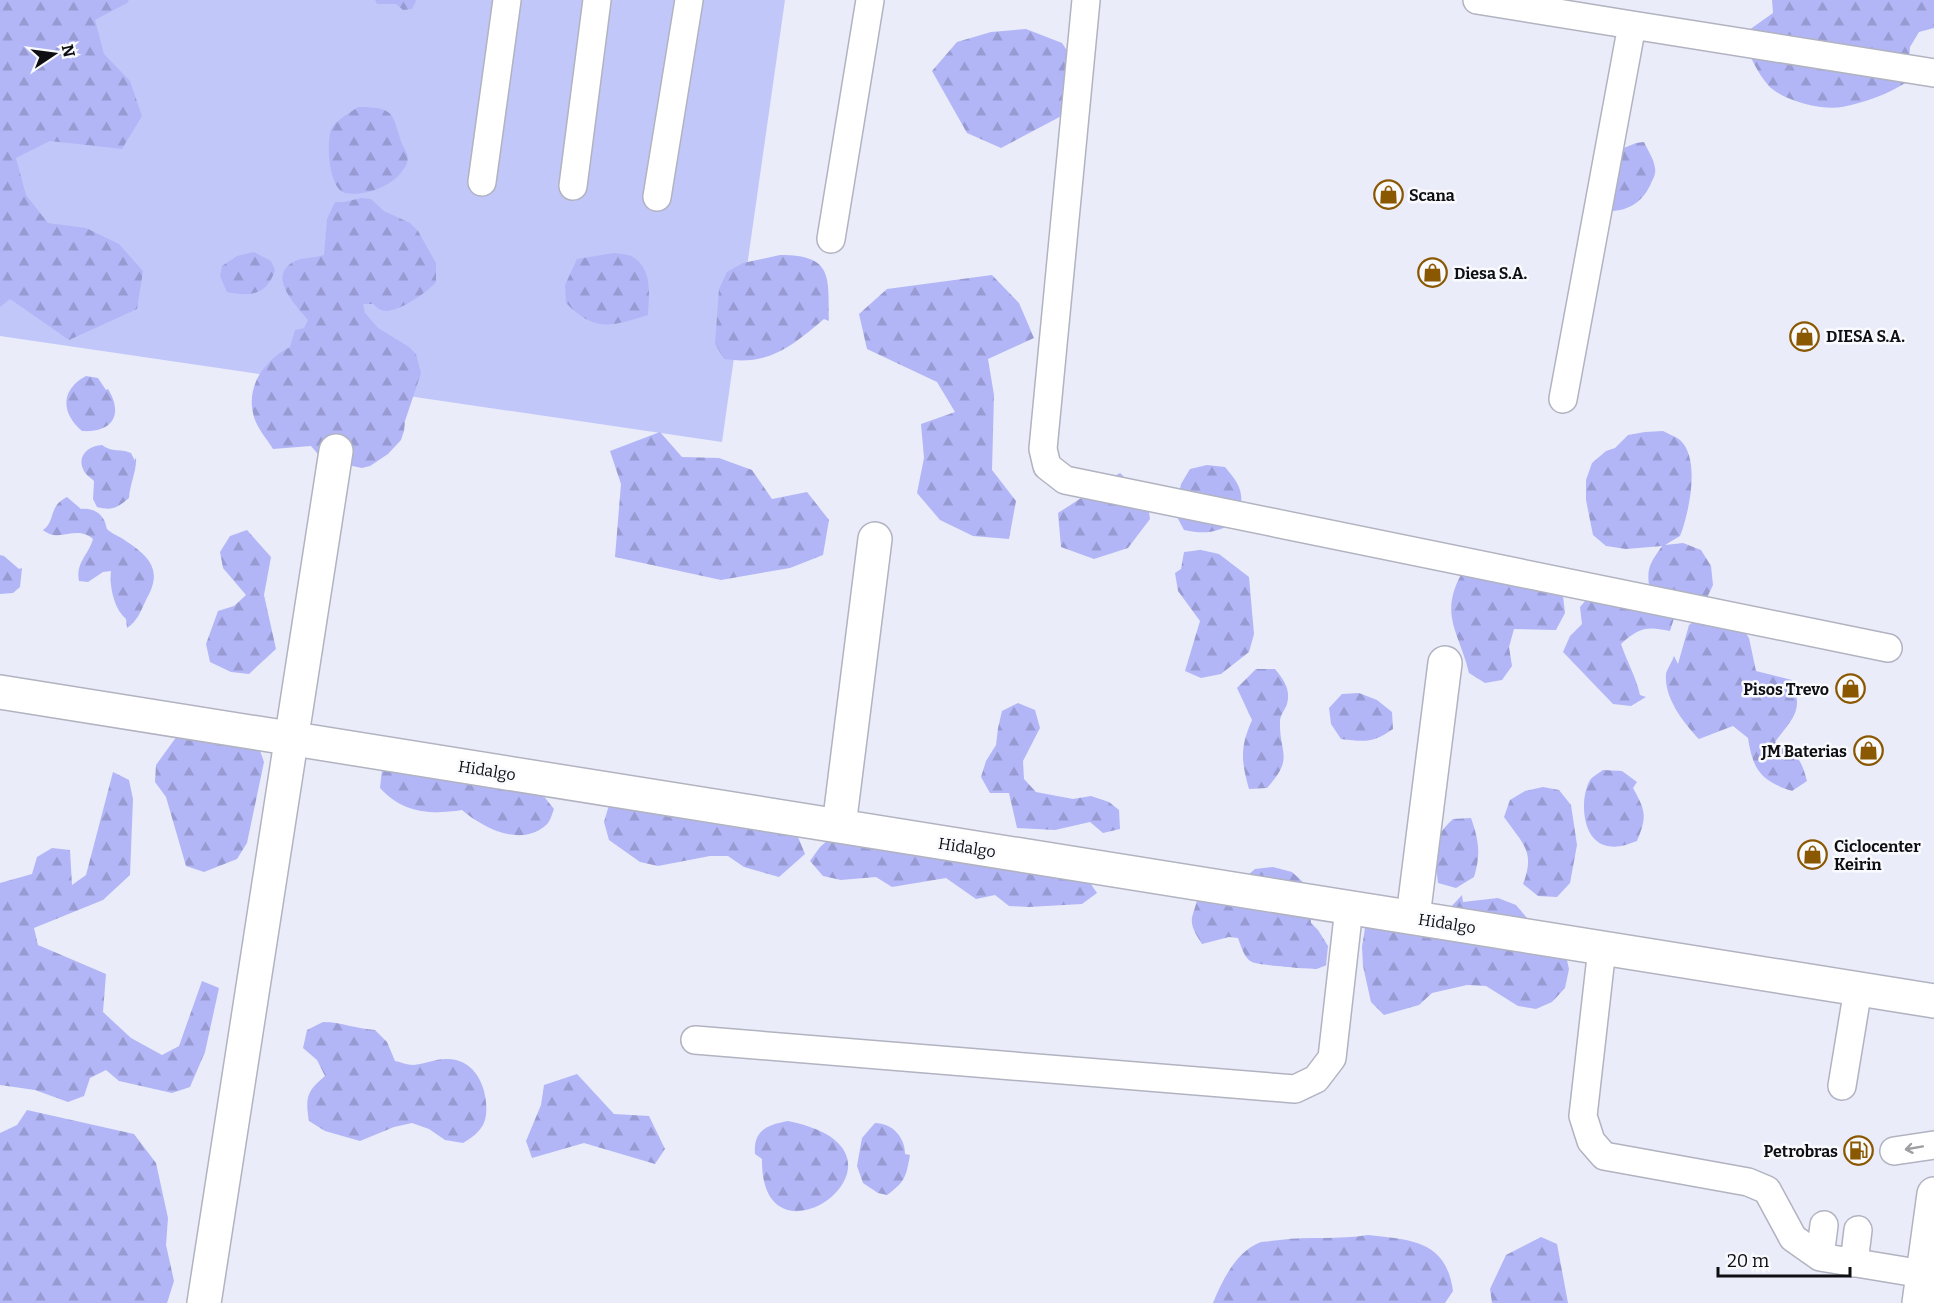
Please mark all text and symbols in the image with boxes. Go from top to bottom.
north arrow [24,24,84,84]
text: N [57,43,79,59]
shop icon: Scana [1372,179,1404,211]
place label: Scana [1409,186,1455,205]
shop icon: Diesa S.A. [1417,257,1449,289]
place label: Diesa S.A. [1454,264,1528,283]
shop icon: DIESA S.A. [1789,320,1821,352]
place label: DIESA S.A. [1826,327,1905,346]
shop icon: Pisos Trevo [1834,673,1866,705]
place label: Pisos Trevo [1743,680,1829,699]
shop icon: JM Baterias [1852,735,1884,767]
place label: JM Baterias [1761,742,1847,761]
street label: Hidalgo [457,757,517,784]
street label: Hidalgo [937,834,997,861]
place label: Ciclocenter Keirin [1834,837,1921,874]
shop icon: Ciclocenter Keirin [1797,839,1829,871]
street label: Hidalgo [1417,910,1477,937]
fuel station icon: Petrobras [1843,1135,1875,1167]
place label: Petrobras [1763,1142,1838,1161]
one-way arrow [1905,1143,1924,1154]
scale bar [1718,1240,1850,1278]
text: 20 m [1727,1250,1769,1272]

